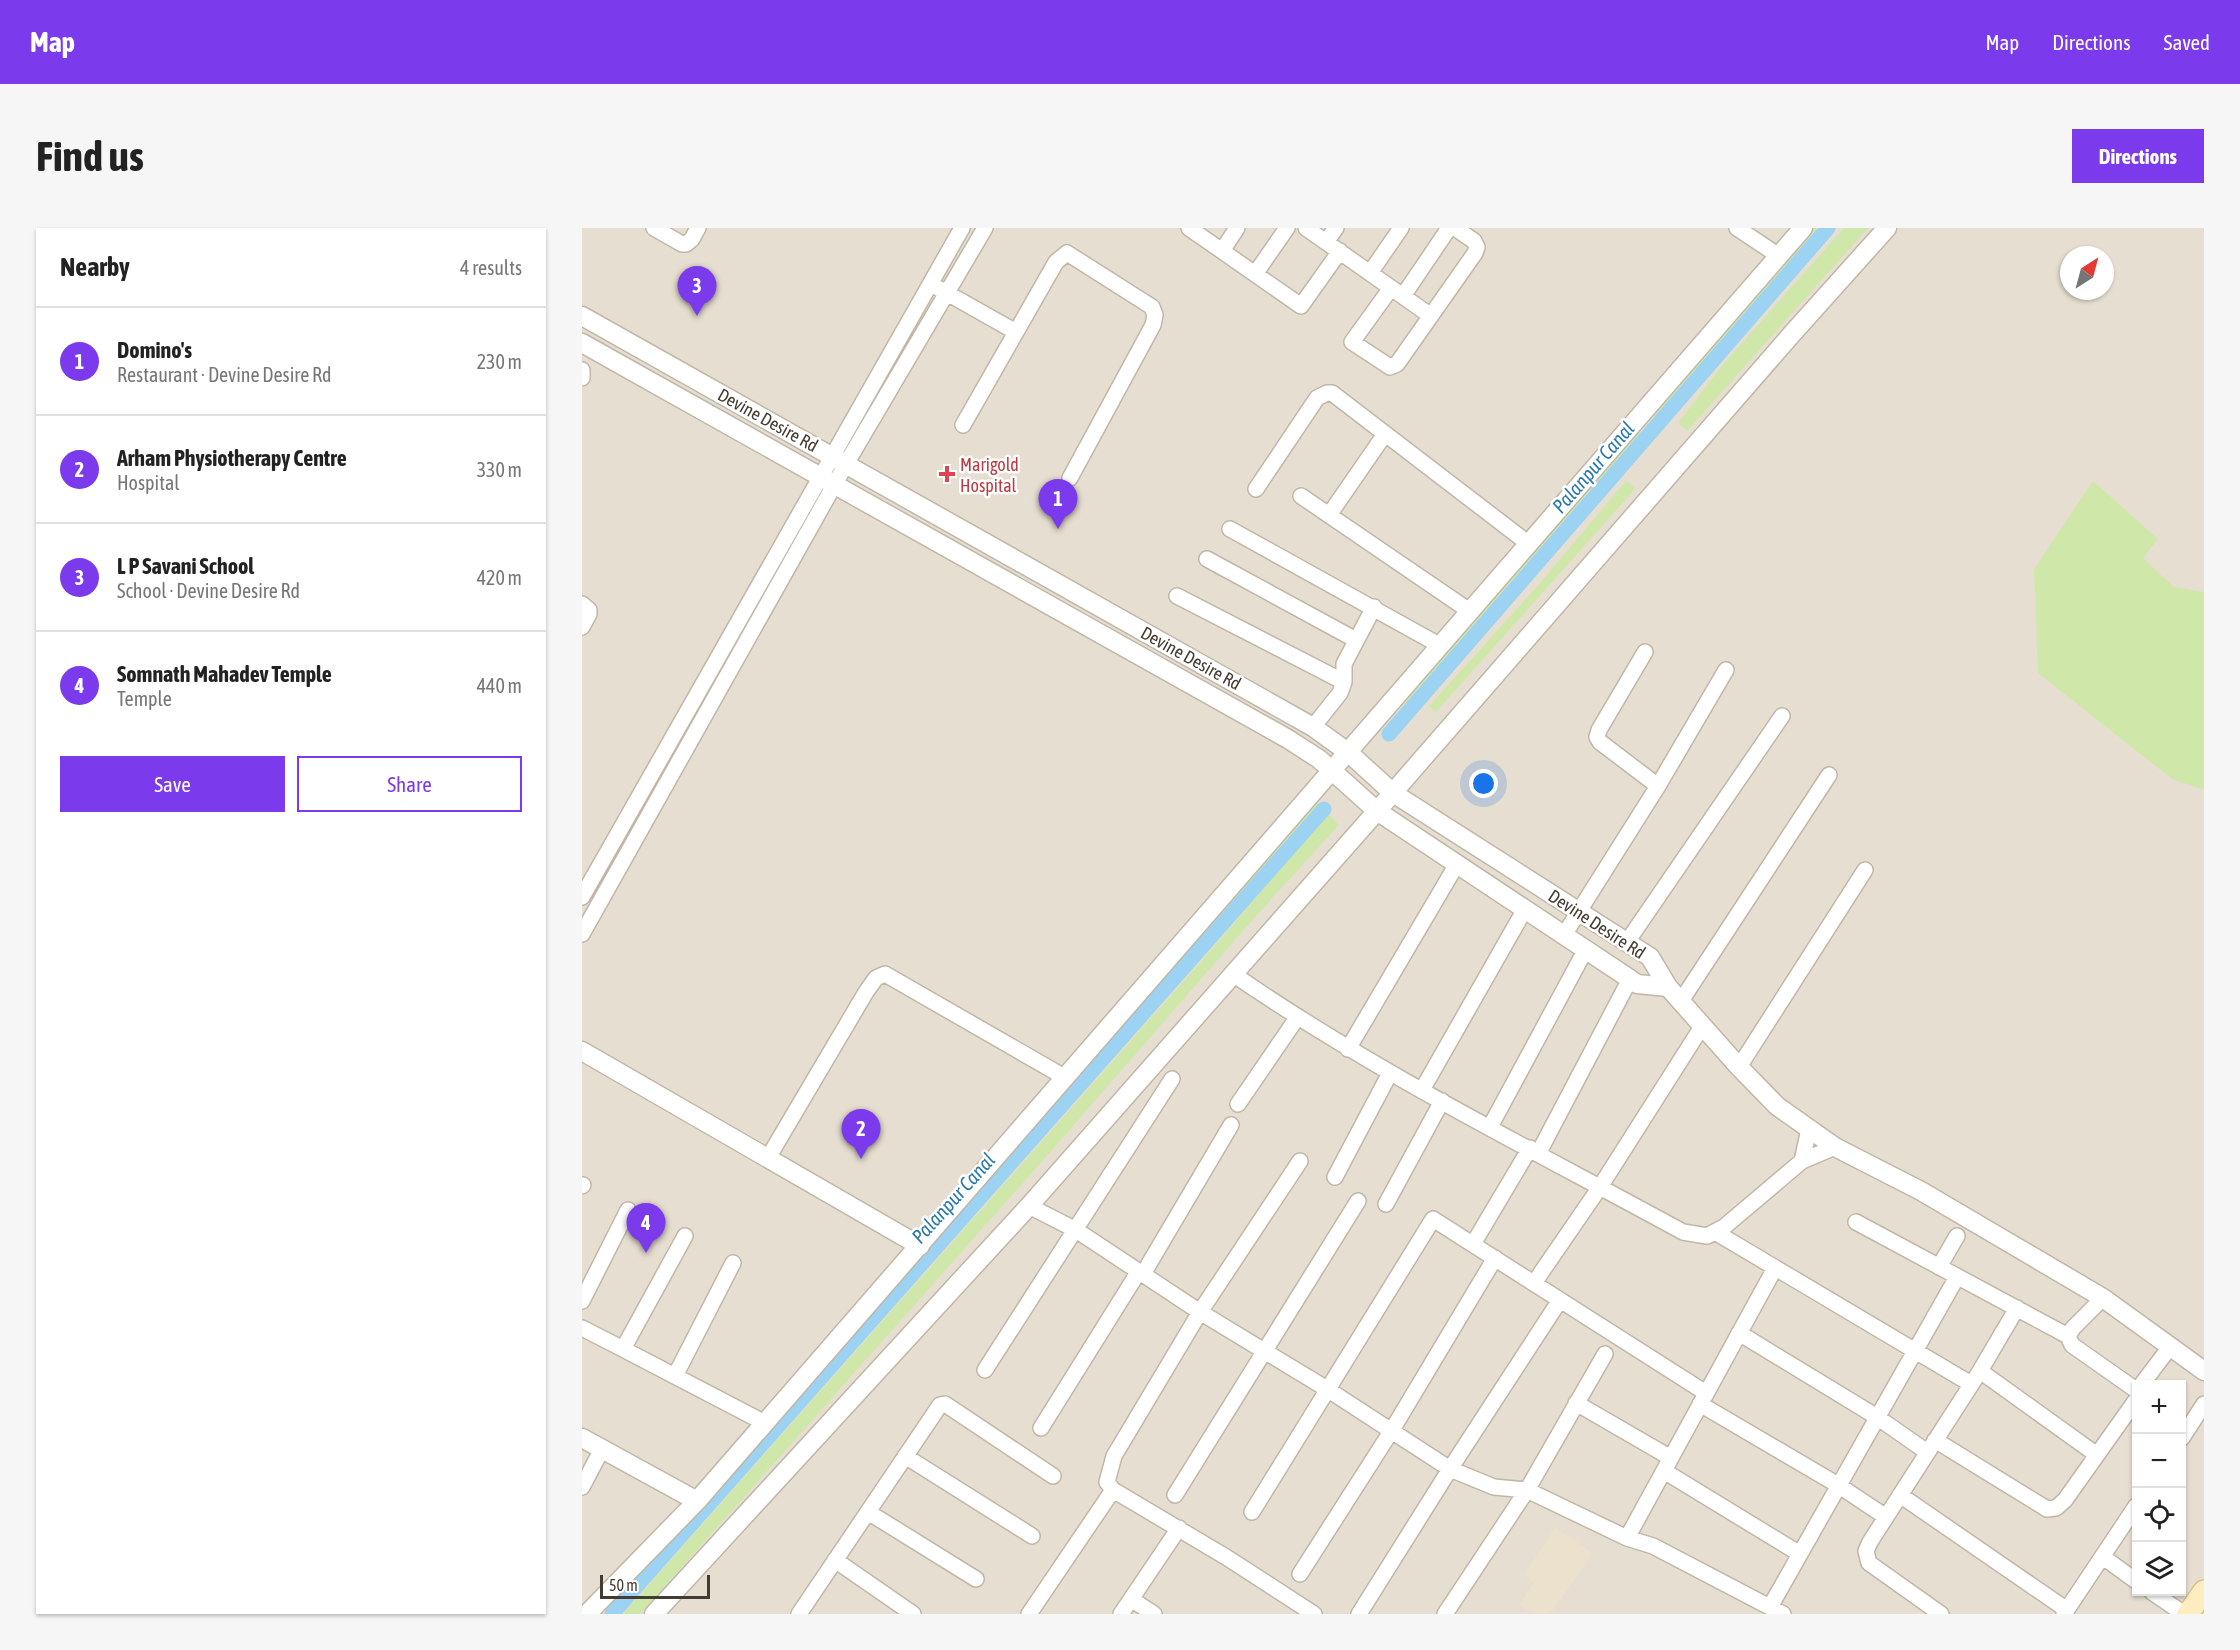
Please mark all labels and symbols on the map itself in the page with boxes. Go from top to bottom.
north arrow [2060,246,2114,300]
pin: 3 [678,266,716,316]
street label: Devine Desire Rd [714,384,822,456]
water label: Palanpur Canal [1547,417,1639,517]
place label: Marigold Hospital [960,454,1019,496]
marker: Marigold Hospital [938,465,956,483]
pin: 1 [1038,480,1078,529]
street label: Devine Desire Rd [1137,622,1245,694]
your location [1469,769,1498,798]
street label: Devine Desire Rd [1545,885,1649,963]
pin: 2 [842,1110,880,1159]
water label: Palanpur Canal [907,1148,999,1248]
pin: 4 [626,1204,666,1253]
scale bar [600,1572,710,1600]

